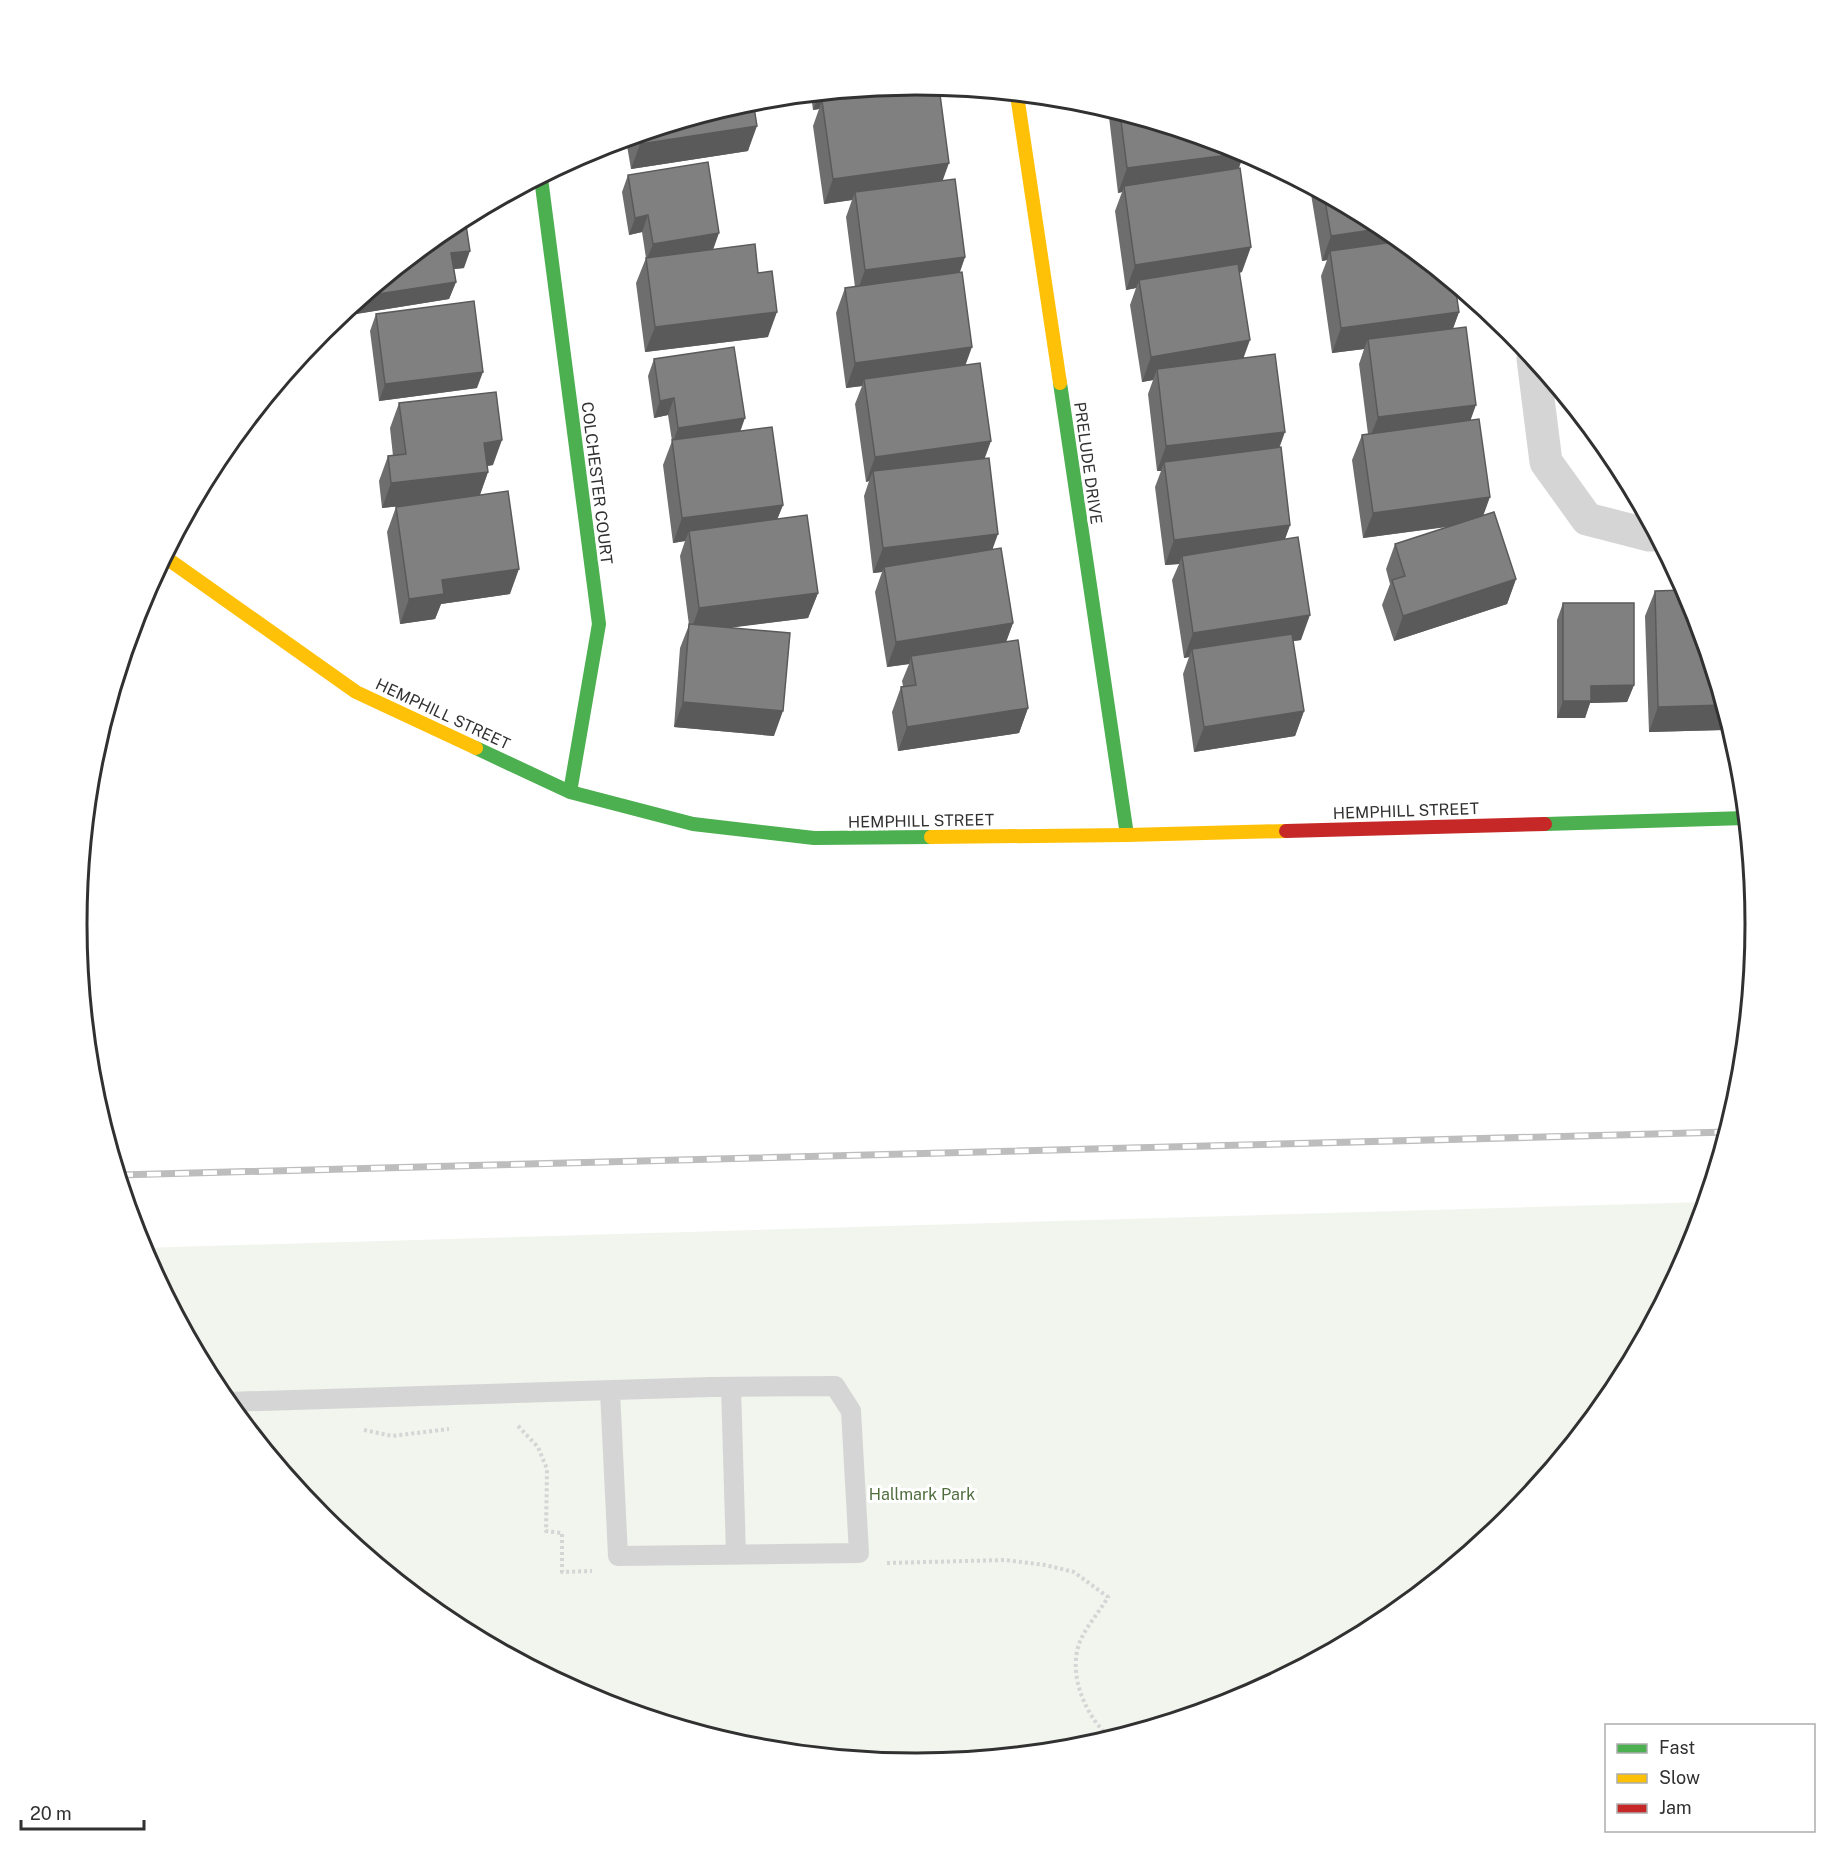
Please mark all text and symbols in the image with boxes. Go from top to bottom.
street label: COLCHESTER COURT [578,401,616,566]
street label: PRELUDE DRIVE [1070,401,1106,525]
street label: HEMPHILL STREET [373,674,514,754]
street label: HEMPHILL STREET [1333,799,1480,823]
street label: HEMPHILL STREET [848,810,995,832]
park label: Hallmark Park [869,1485,975,1504]
legend [1605,1724,1815,1832]
text: Fast [1659,1737,1695,1758]
text: Slow [1659,1767,1700,1788]
scale bar [21,1793,144,1831]
text: Jam [1659,1797,1692,1818]
text: 20 m [30,1803,72,1824]

